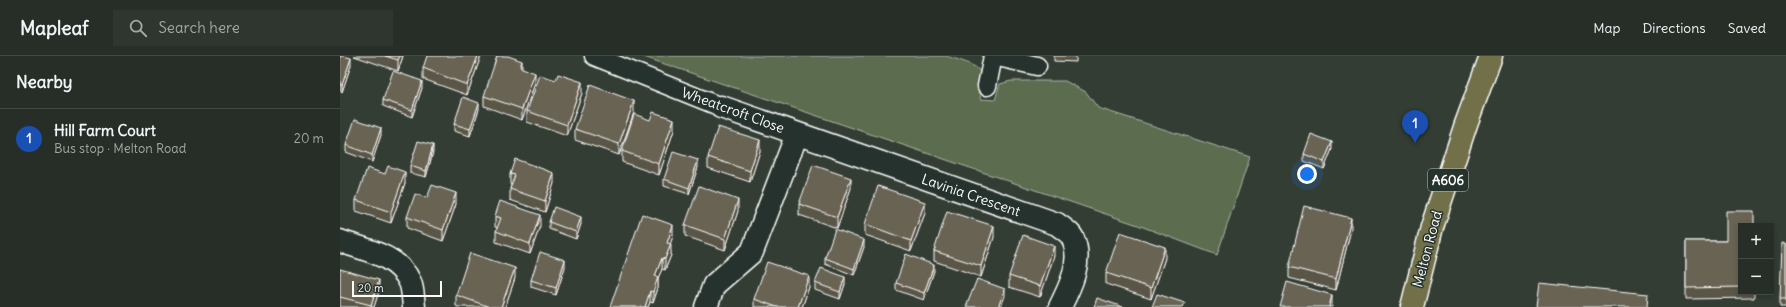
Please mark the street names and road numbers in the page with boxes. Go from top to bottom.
street label: Wheatcroft Close [679,83,787,137]
road number: A606 [1428,169,1468,191]
street label: Lavinia Crescent [919,170,1023,220]
street label: Melton Road [1408,209,1446,289]

